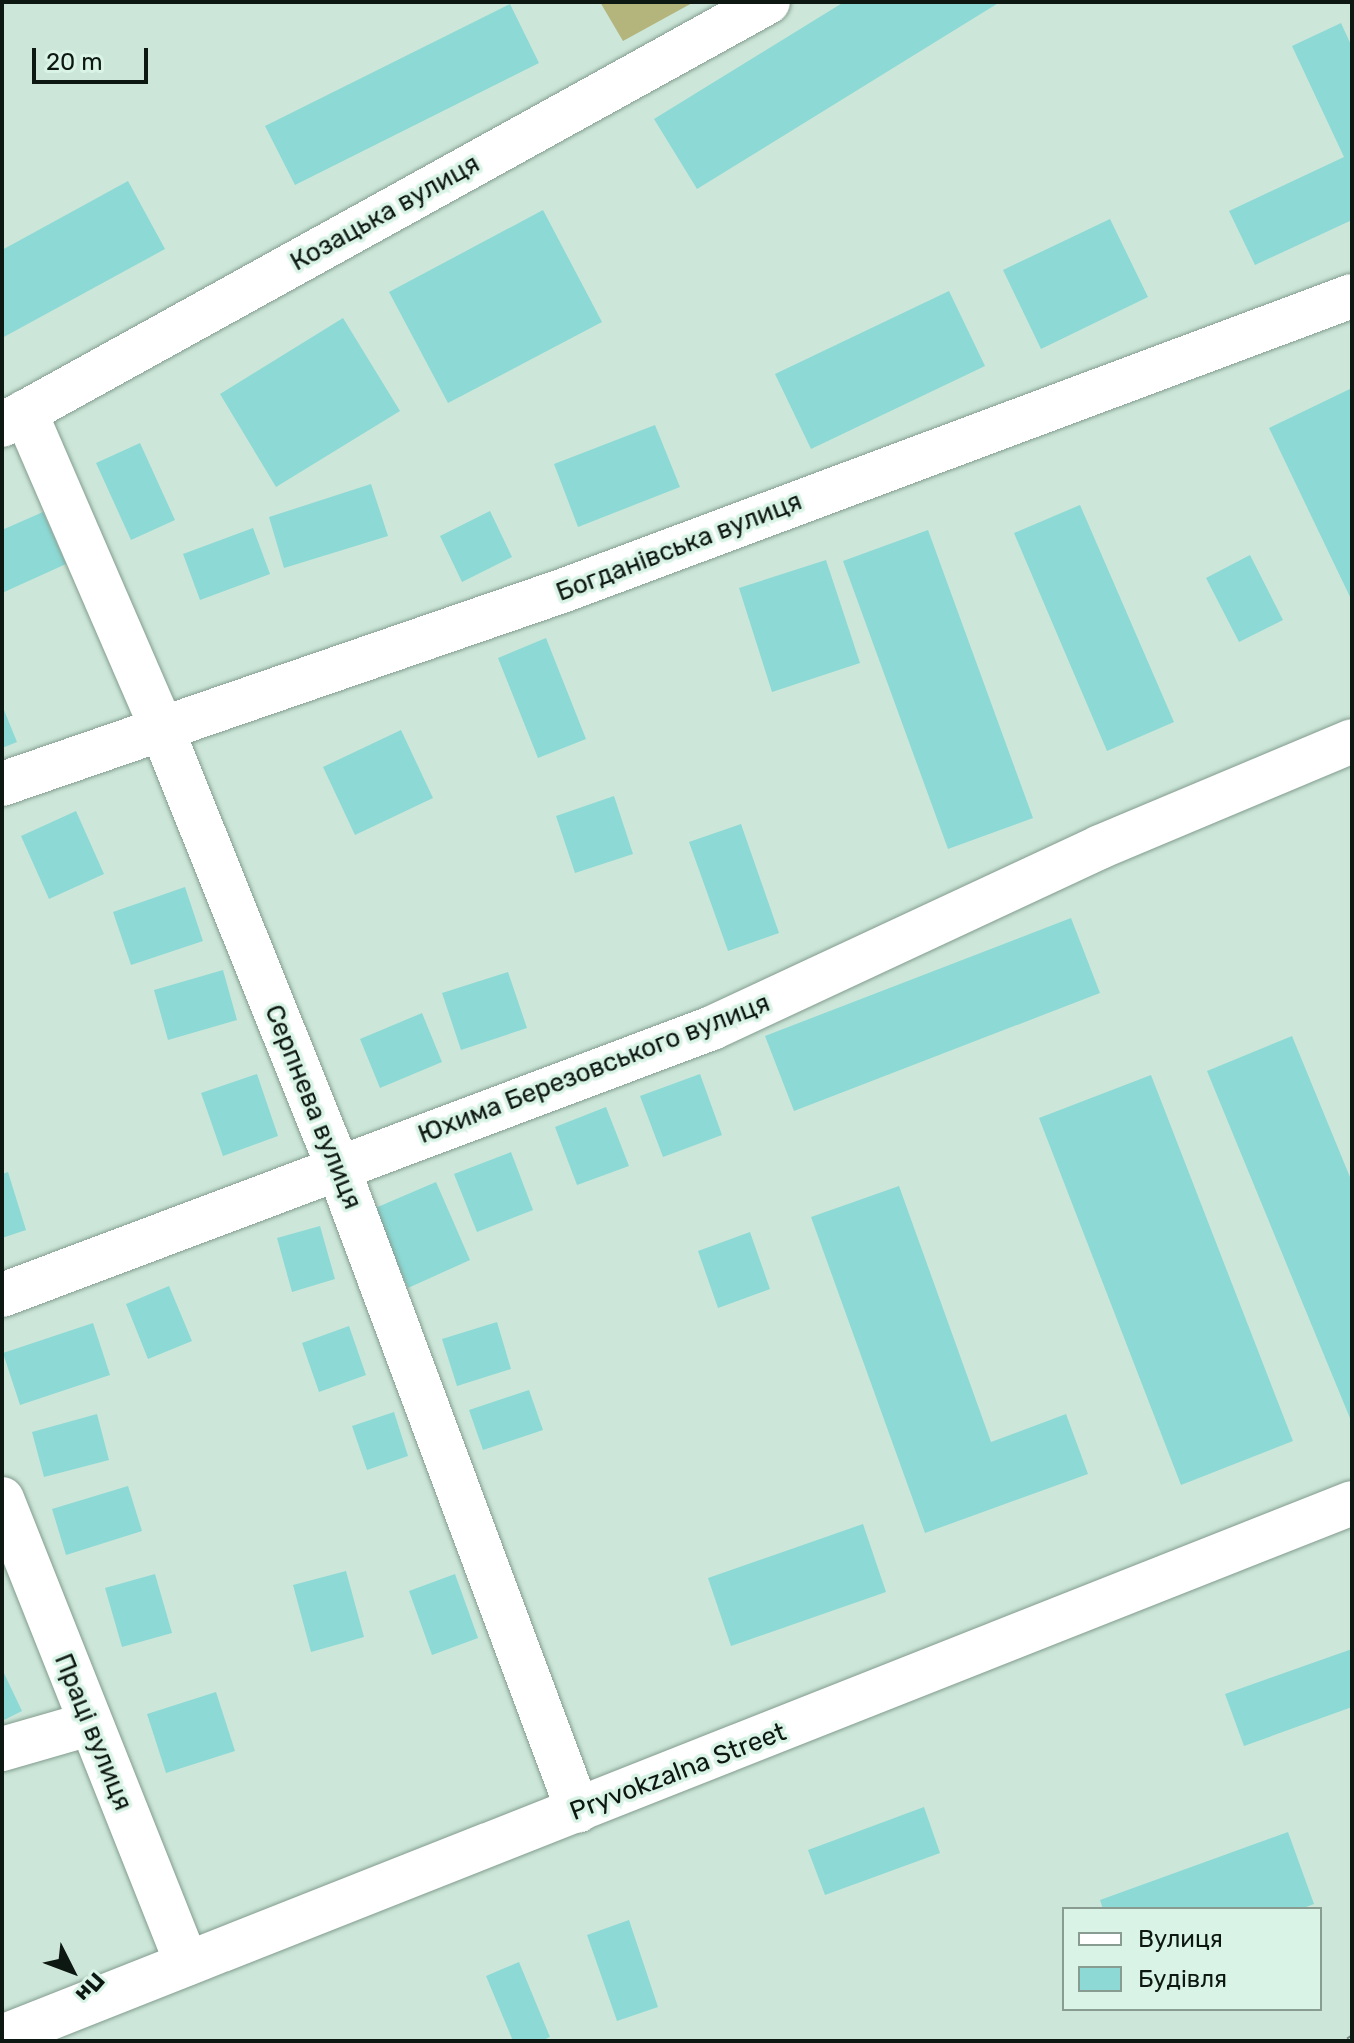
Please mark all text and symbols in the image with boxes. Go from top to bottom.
scale bar [36,32,152,82]
text: 20 m [46,48,103,76]
street label: Козацька вулиця [285,148,485,278]
street label: Богданівська вулиця [552,486,806,608]
street label: Юхима Березовського вулиця [414,987,774,1151]
street label: Серпнева вулиця [258,1000,368,1214]
street label: Праці вулиця [47,1649,139,1815]
street label: Pryvokzalna Street [566,1716,790,1828]
legend [1062,1907,1322,2011]
text: Вулиця [1138,1925,1223,1953]
north arrow [32,1931,112,2011]
text: Будівля [1138,1965,1227,1993]
text: Пн [70,1967,110,2008]

